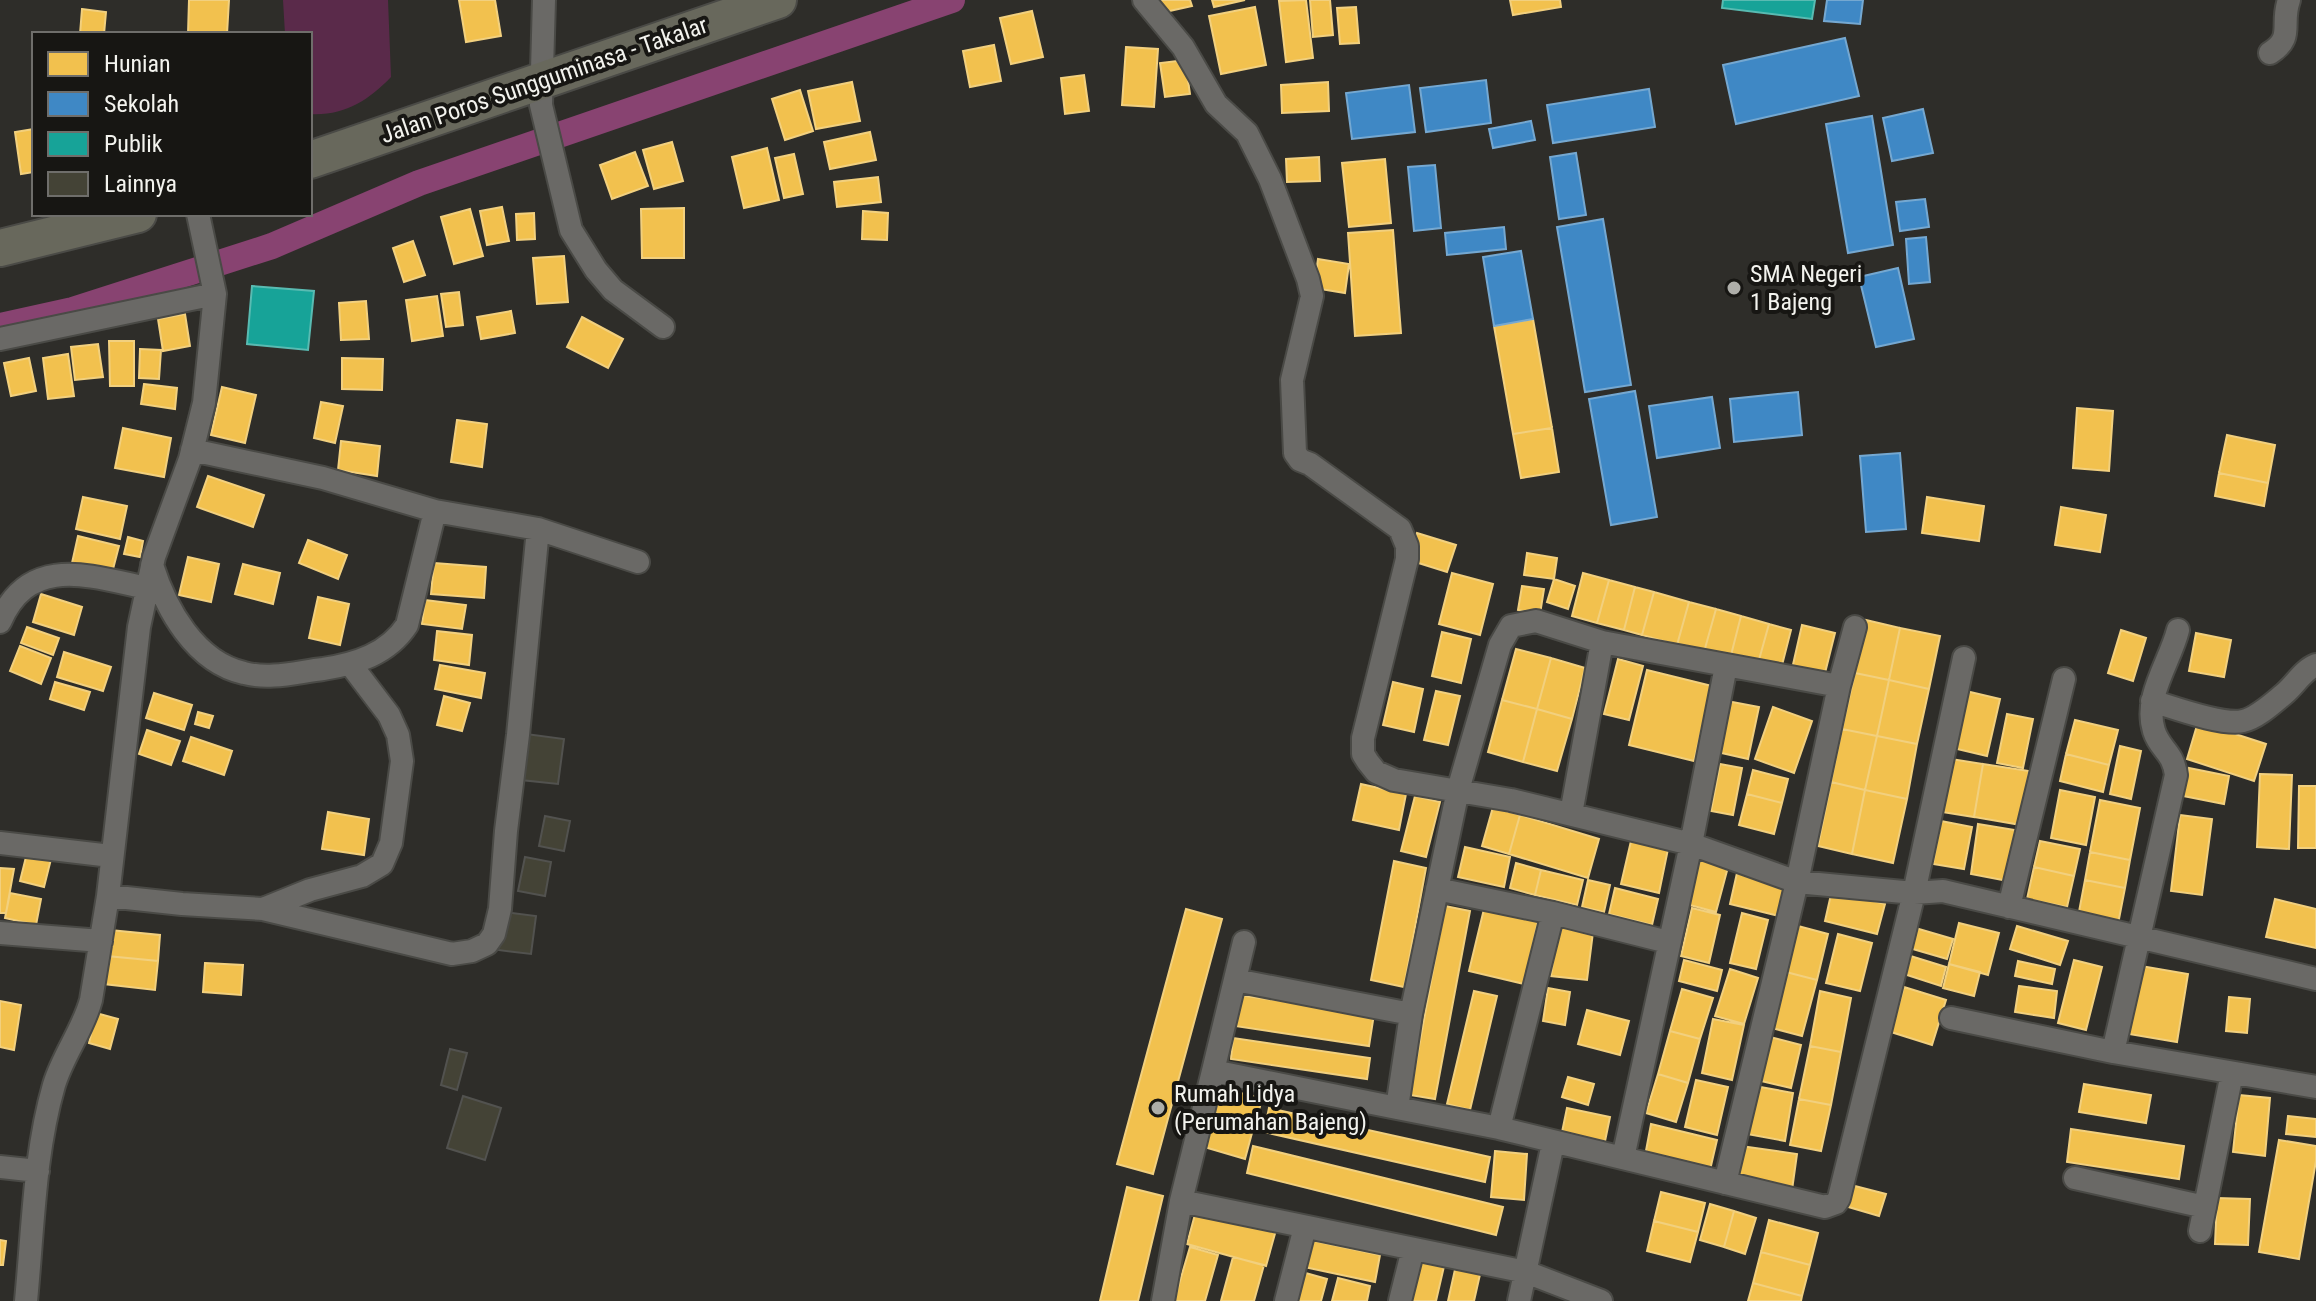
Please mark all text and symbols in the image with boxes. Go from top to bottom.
street label: Jalan Poros Sungguminasa - Takalar [377,11,711,149]
legend [32,32,312,216]
text: Hunian [104,50,171,78]
text: Sekolah [104,90,179,118]
text: Publik [104,130,163,158]
text: Lainnya [104,170,177,198]
place label: SMA Negeri 1 Bajeng [1750,260,1862,316]
marker: SMA Negeri 1 Bajeng [1725,279,1743,297]
place label: Rumah Lidya (Perumahan Bajeng) [1174,1080,1367,1136]
marker: Rumah Lidya (Perumahan Bajeng) [1149,1099,1167,1117]

